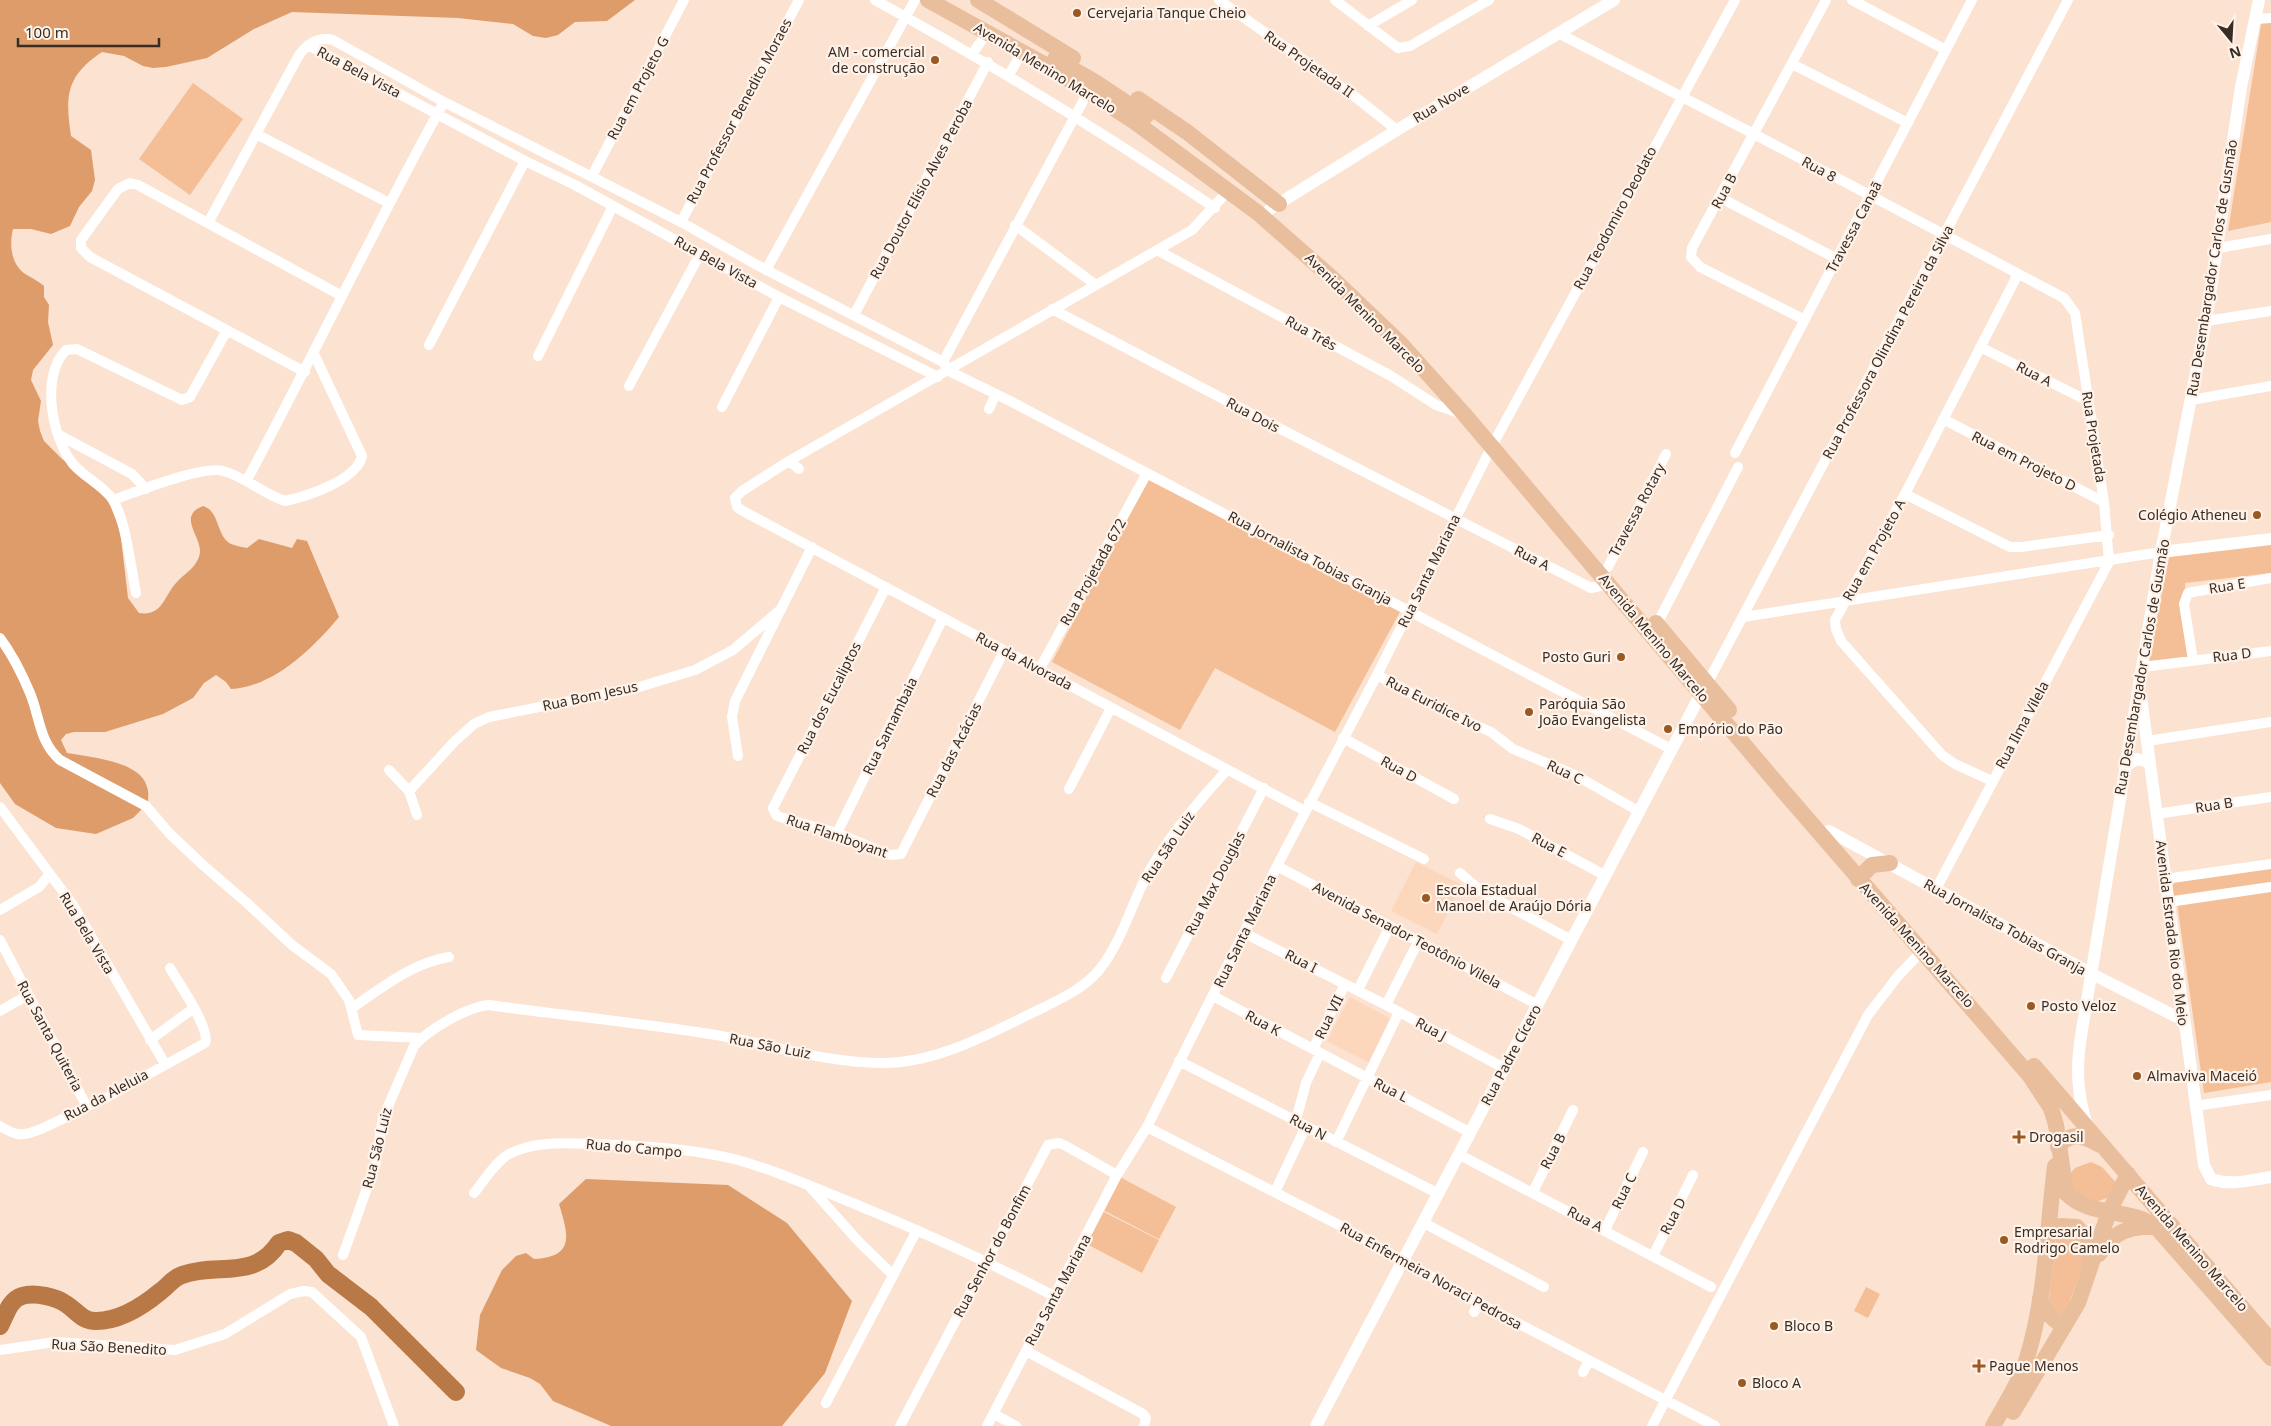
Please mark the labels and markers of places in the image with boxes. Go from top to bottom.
place label: Cervejaria Tanque Cheio [1087,3,1246,22]
marker: Cervejaria Tanque Cheio [1071,7,1083,19]
place label: AM - comercial de construção [828,42,925,77]
marker: AM - comercial de construção [929,54,941,66]
place label: Colégio Atheneu [2138,505,2247,524]
marker: Colégio Atheneu [2251,509,2263,521]
place label: Posto Guri [1542,647,1611,666]
marker: Posto Guri [1615,651,1627,663]
place label: Paróquia São João Evangelista [1537,694,1646,729]
marker: Paróquia São João Evangelista [1523,706,1535,718]
place label: Empório do Pão [1678,719,1783,738]
marker: Empório do Pão [1662,723,1674,735]
place label: Escola Estadual Manoel de Araújo Dória [1436,880,1592,915]
marker: Escola Estadual Manoel de Araújo Dória [1420,892,1432,904]
place label: Posto Veloz [2041,996,2117,1015]
marker: Posto Veloz [2025,1000,2037,1012]
place label: Almaviva Maceió [2147,1066,2257,1085]
marker: Almaviva Maceió [2131,1070,2143,1082]
place label: Drogasil [2029,1127,2084,1146]
marker: Drogasil [2013,1131,2025,1143]
place label: Empresarial Rodrigo Camelo [2014,1222,2120,1257]
marker: Empresarial Rodrigo Camelo [1998,1234,2010,1246]
place label: Bloco B [1784,1316,1833,1335]
marker: Bloco B [1768,1320,1780,1332]
place label: Pague Menos [1989,1356,2079,1375]
marker: Pague Menos [1973,1360,1985,1372]
place label: Bloco A [1752,1373,1801,1392]
marker: Bloco A [1736,1377,1748,1389]

